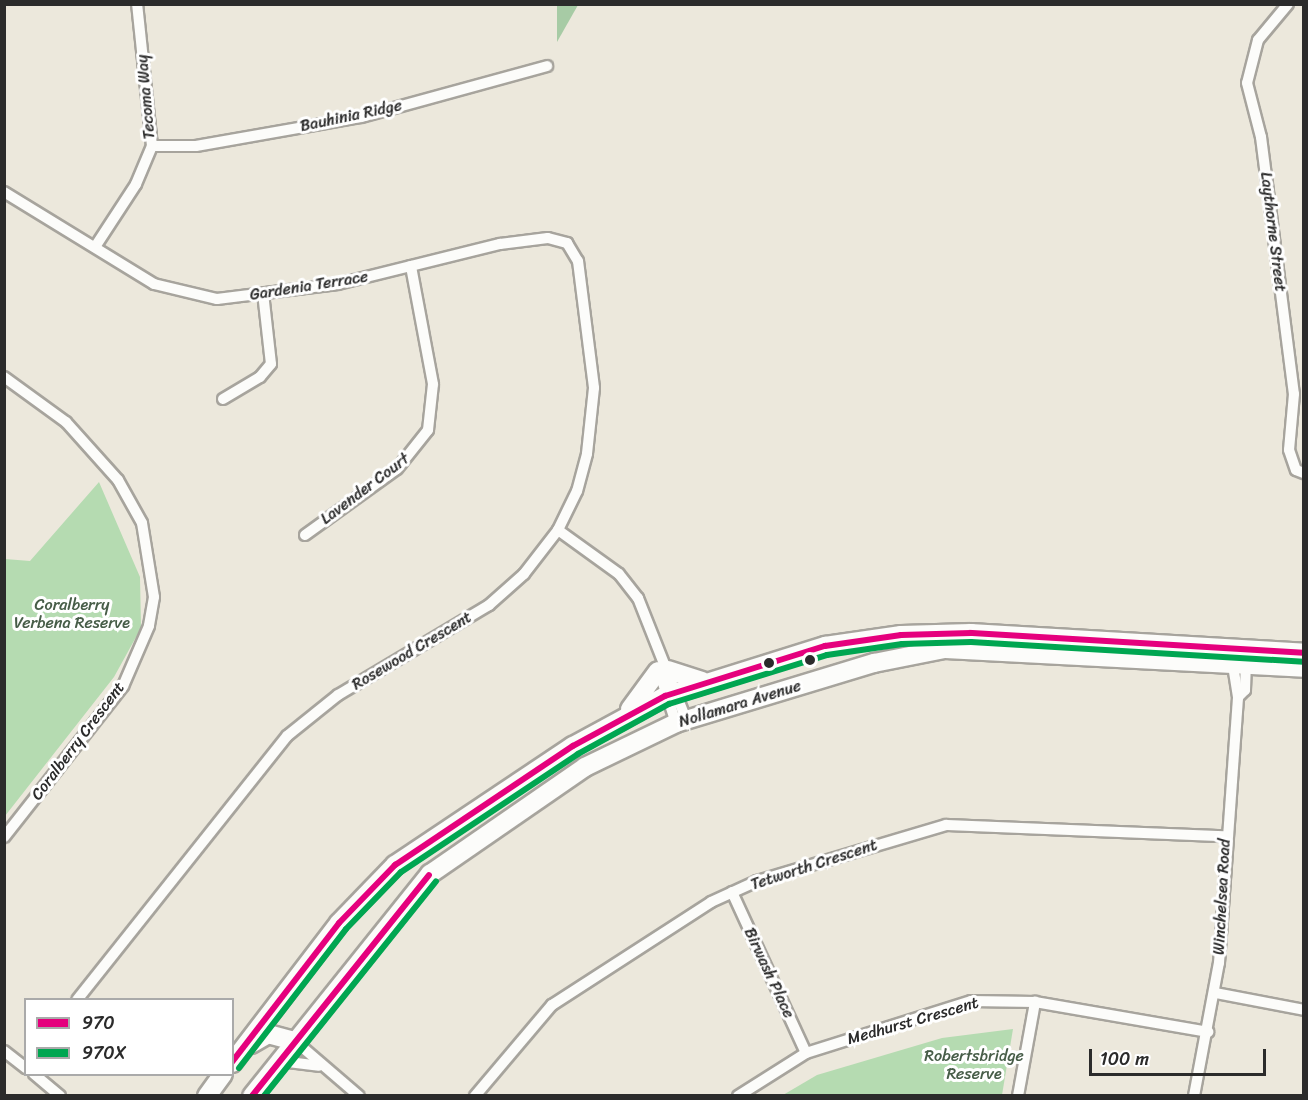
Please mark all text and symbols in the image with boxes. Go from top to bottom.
street label: Tecoma Way [133,54,159,140]
street label: Bauhinia Ridge [298,96,404,136]
street label: Laythorne Street [1256,171,1290,293]
street label: Gardenia Terrace [249,267,369,305]
street label: Lavender Court [317,449,413,529]
park label: Coralberry Verbena Reserve [14,595,130,633]
street label: Rosewood Crescent [348,607,476,695]
unlabelled marker [804,654,816,666]
unlabelled marker [763,657,775,669]
street label: Nollamara Avenue [677,676,803,732]
street label: Coralberry Crescent [27,678,129,804]
street label: Tetworth Crescent [748,835,880,895]
street label: Winchelsea Road [1209,839,1235,955]
street label: Birwash Place [740,925,798,1021]
street label: Medhurst Crescent [845,993,981,1049]
legend [24,998,234,1076]
text: 970 [82,1007,115,1039]
text: 970X [82,1037,127,1069]
scale bar [1092,1037,1269,1075]
text: 100 m [1100,1043,1149,1075]
park label: Robertsbridge Reserve [924,1046,1024,1084]

